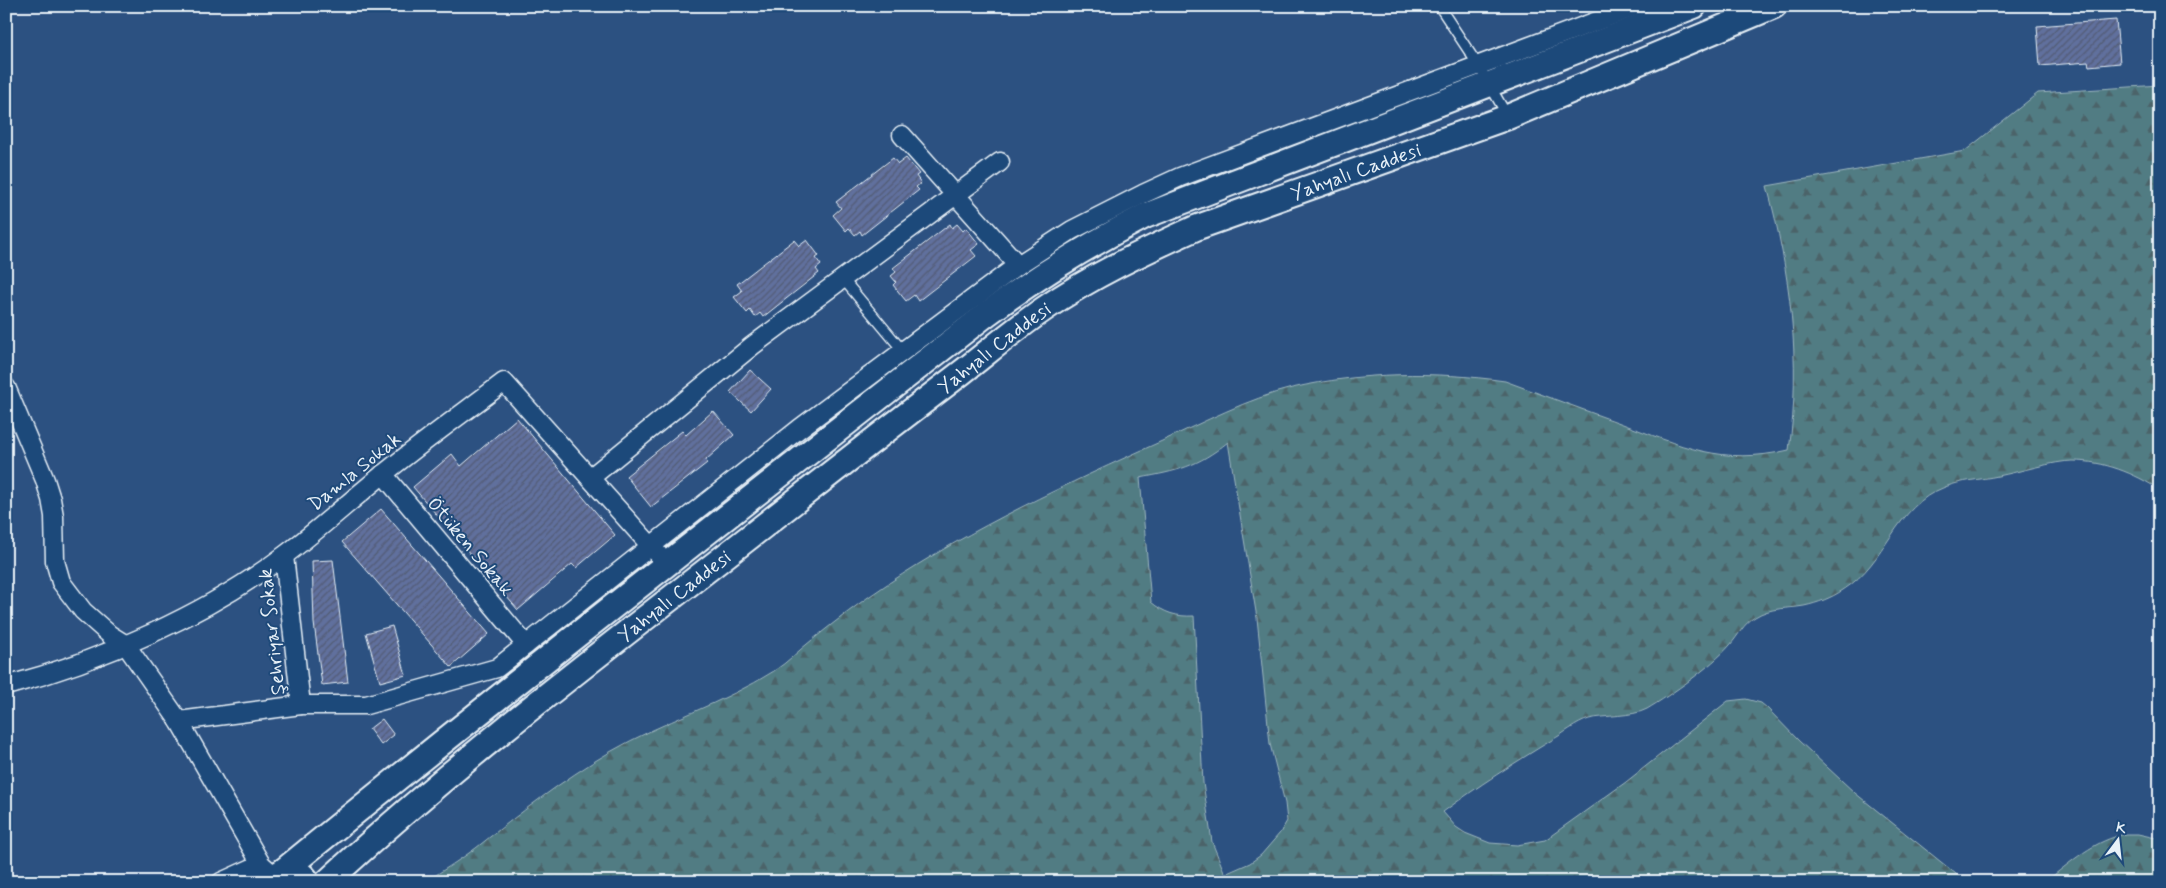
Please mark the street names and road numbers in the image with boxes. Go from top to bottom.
street label: Yahyalı Caddesi [1287,137,1425,208]
street label: Yahyalı Caddesi [933,296,1057,401]
street label: Damla Sokak [303,426,407,518]
street label: Ötüken Sokak [420,492,519,602]
street label: Yahyalı Caddesi [613,544,737,649]
street label: Şehriyar Sokak [252,567,293,697]

